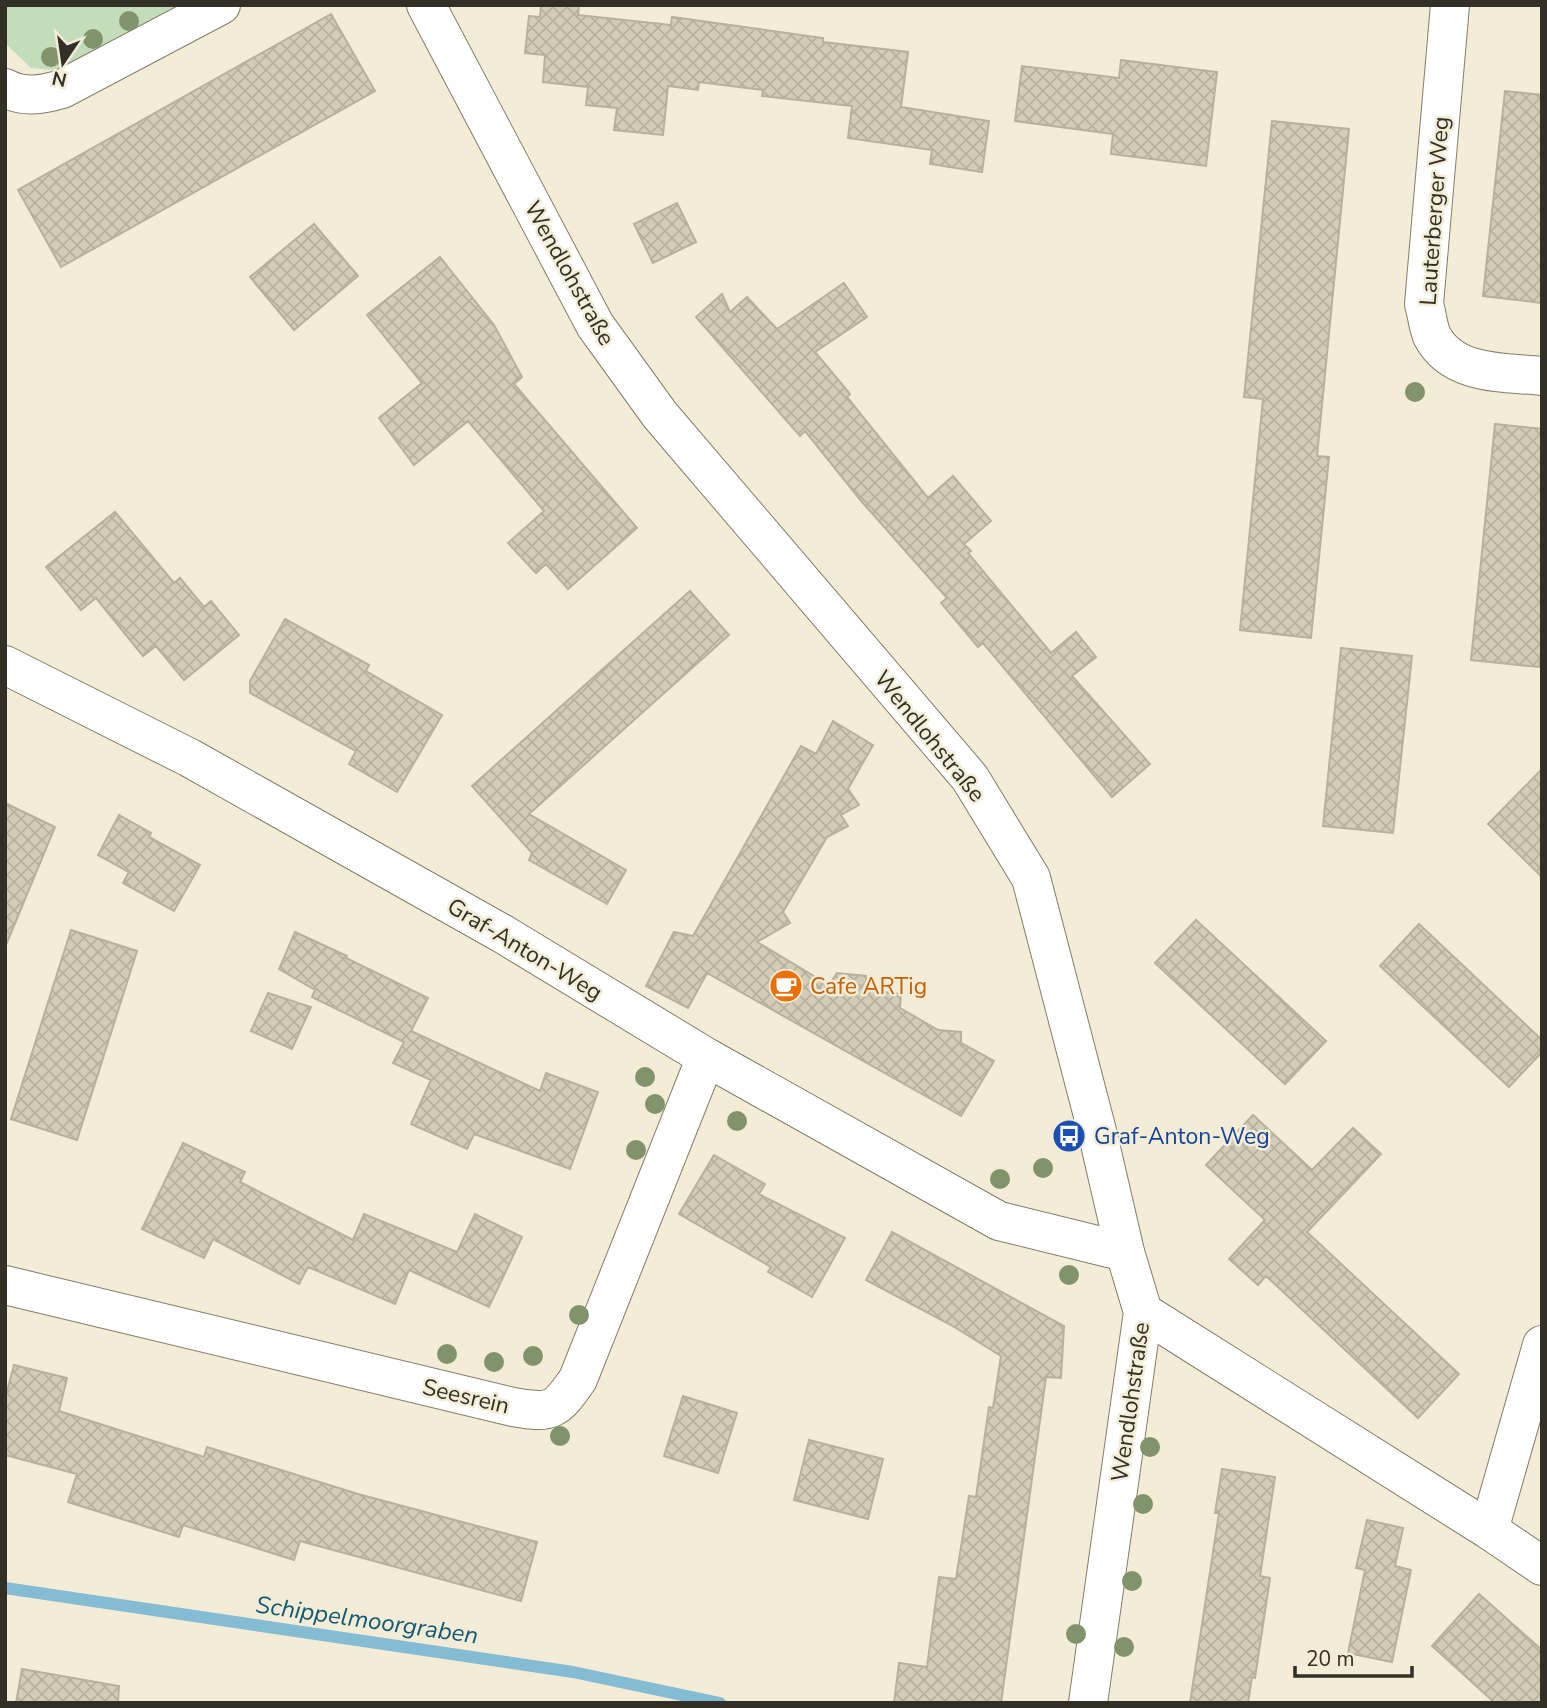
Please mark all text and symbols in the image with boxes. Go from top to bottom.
north arrow [28,28,98,98]
text: N [50,64,69,93]
street label: Lauterberger Weg [1412,116,1457,307]
street label: Wendlohstraße [517,195,622,351]
street label: Wendlohstraße [867,664,992,809]
street label: Graf-Anton-Weg [441,891,608,1008]
cafe icon: Cafe ARTig [767,967,805,1005]
place label: Cafe ARTig [810,971,927,1002]
bus stop icon: Graf-Anton-Weg [1050,1117,1088,1155]
place label: Graf-Anton-Weg [1094,1121,1270,1152]
street label: Wendlohstraße [1104,1320,1157,1484]
street label: Seesrein [419,1371,512,1422]
water label: Schippelmoorgraben [254,1589,480,1651]
scale bar [1295,1634,1412,1678]
text: 20 m [1306,1645,1355,1673]

